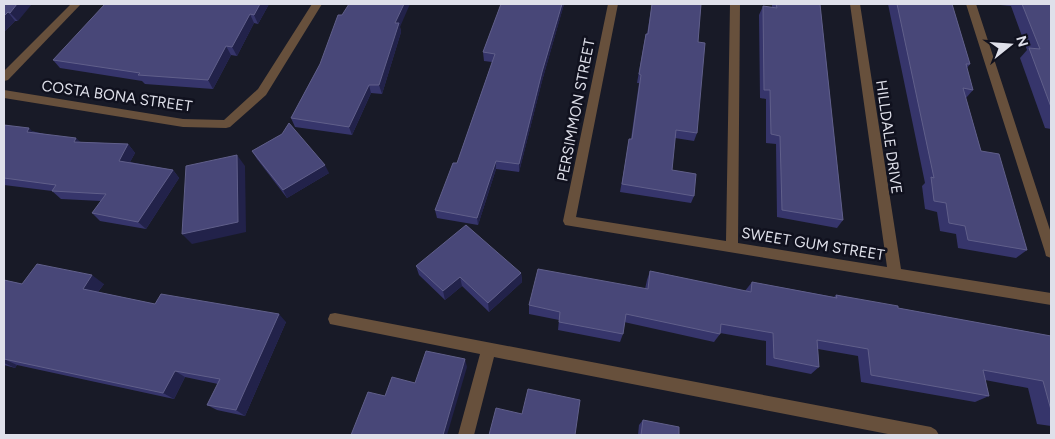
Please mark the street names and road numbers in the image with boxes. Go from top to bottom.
street label: PERSIMMON STREET [553,36,599,183]
street label: COSTA BONA STREET [40,77,194,116]
street label: HILLDALE DRIVE [872,79,906,195]
street label: SWEET GUM STREET [740,224,887,264]

